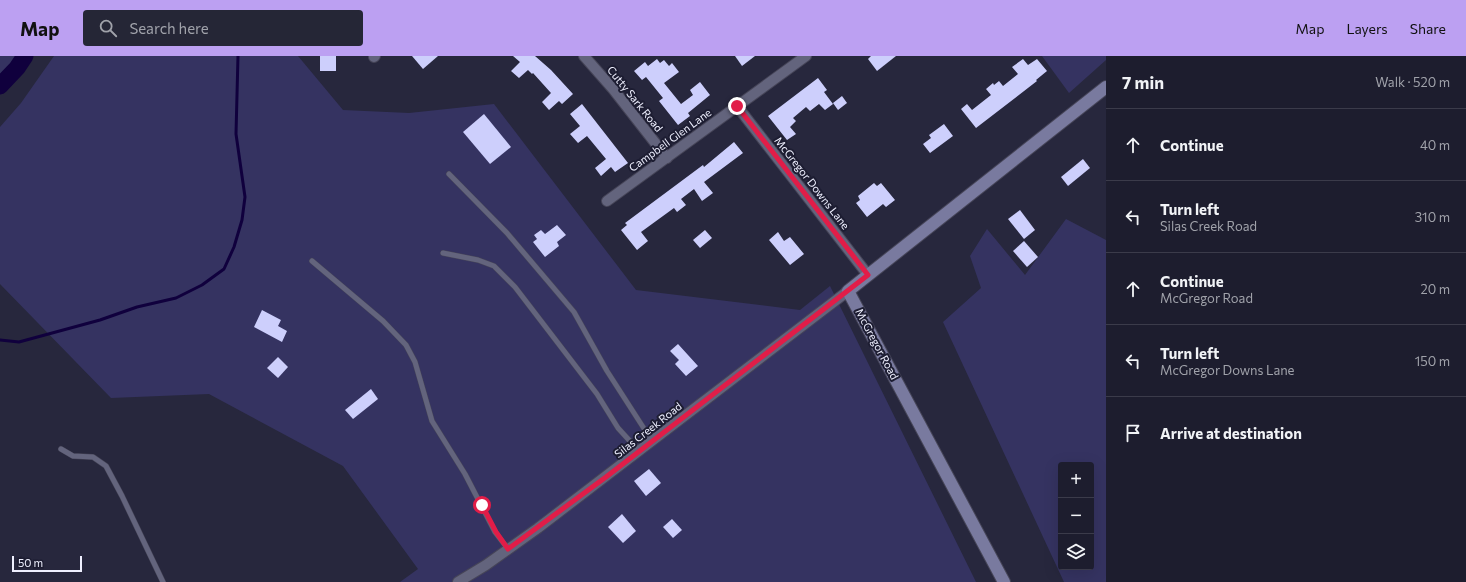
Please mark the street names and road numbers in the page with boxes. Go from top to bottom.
street label: Cutty Sark Road [605,63,666,134]
street label: Campbell Glen Lane [626,105,714,174]
street label: McGregor Downs Lane [772,134,853,232]
street label: McGregor Road [853,306,902,382]
street label: Silas Creek Road [611,399,684,460]

